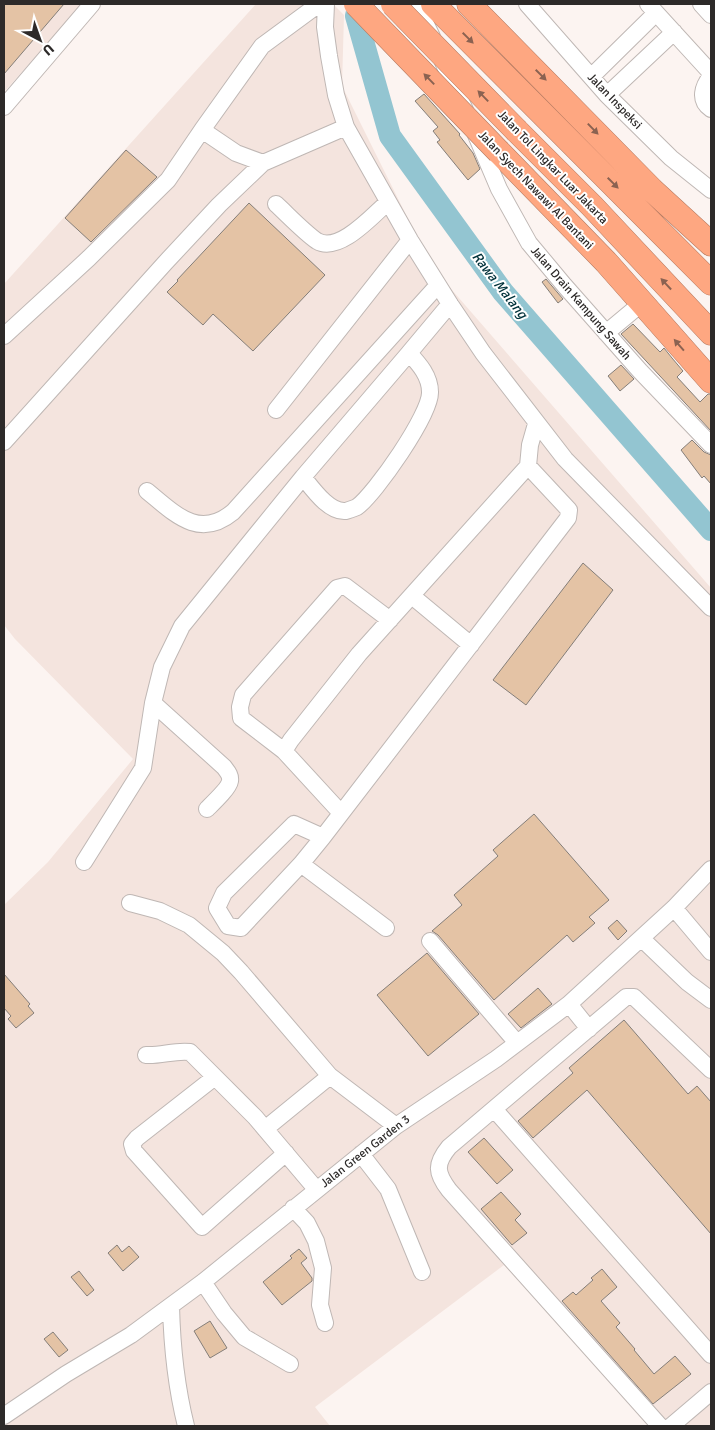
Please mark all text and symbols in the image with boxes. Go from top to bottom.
north arrow [15,15,65,65]
one-way arrow [462,32,474,44]
text: U [39,40,57,59]
one-way arrow [534,69,546,81]
street label: Jalan Inspeksi [584,70,645,133]
one-way arrow [423,73,435,85]
one-way arrow [477,90,489,102]
street label: Jalan Tol Lingkar Luar Jakarta [494,107,611,227]
one-way arrow [587,123,599,135]
street label: Jalan Syech Nawawi Al Bantani [475,128,596,253]
one-way arrow [607,176,619,188]
street label: Jalan Drain Kampung Sawah [527,243,634,363]
water label: Rawa Malang [468,249,532,323]
one-way arrow [660,279,672,291]
one-way arrow [673,339,685,351]
street label: Jalan Green Garden 3 [318,1112,413,1191]

